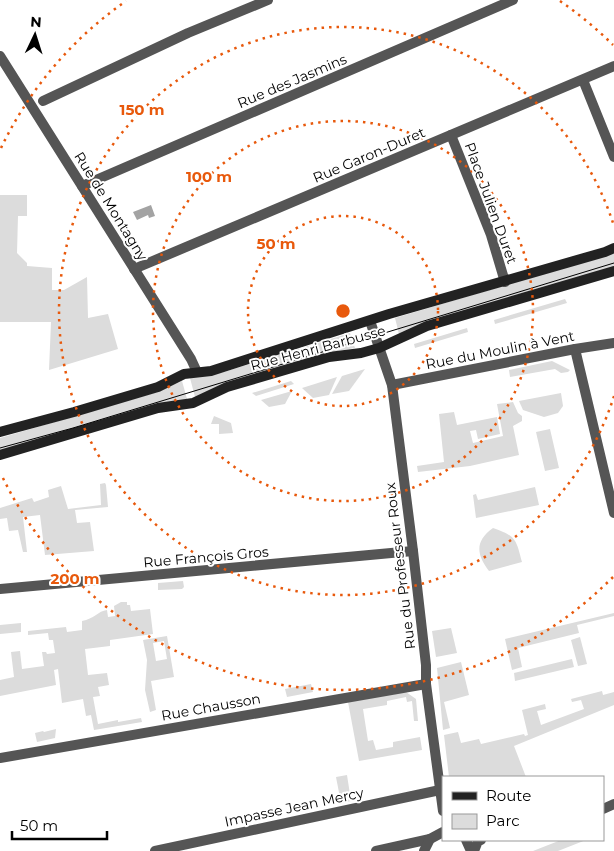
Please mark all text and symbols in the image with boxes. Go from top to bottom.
north arrow [10,10,60,60]
text: N [30,13,42,31]
street label: Rue des Jasmins [235,50,350,112]
text: 150 m [120,100,164,119]
street label: Rue Garon-Duret [310,123,428,187]
street label: Place Julien Duret [461,140,521,267]
street label: Rue de Montagny [70,148,152,264]
text: 100 m [186,167,232,186]
text: 50 m [256,234,296,253]
centre of rings [334,302,352,320]
street label: Rue Henri Barbusse [248,321,388,375]
street label: Rue du Moulin à Vent [424,327,576,373]
street label: Rue du Professeur Roux [381,481,419,650]
street label: Rue François Gros [143,543,270,571]
text: 200 m [50,569,100,588]
street label: Rue Chausson [160,689,262,725]
legend [442,776,604,841]
street label: Impasse Jean Mercy [223,783,366,831]
text: Route [486,786,531,805]
scale bar [12,808,108,840]
text: Parc [486,811,520,830]
text: 50 m [20,816,58,835]

